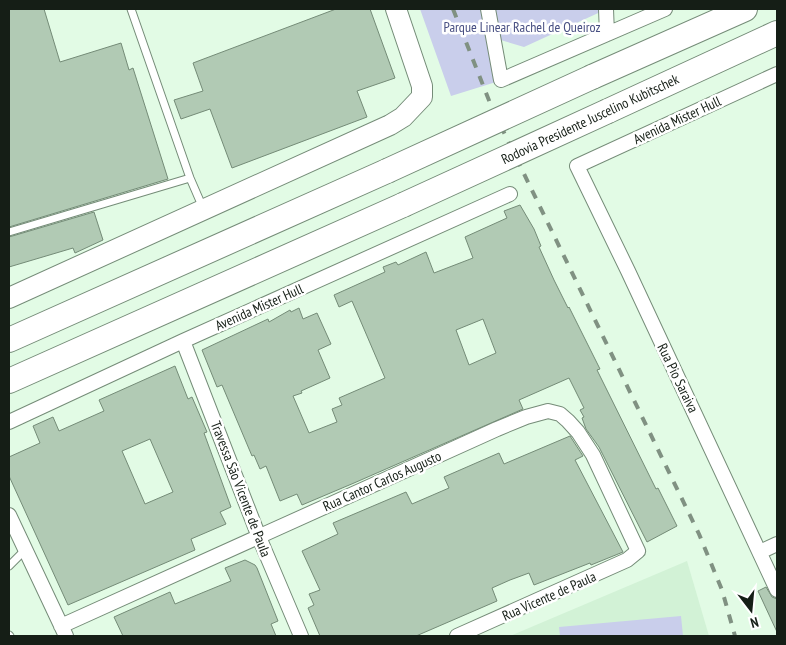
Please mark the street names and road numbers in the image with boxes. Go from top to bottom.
street label: Rodovia Presidente Juscelino Kubitschek [498,70,682,168]
street label: Avenida Mister Hull [630,92,724,148]
street label: Avenida Mister Hull [212,279,306,334]
street label: Rua Pio Saraiva [654,340,702,416]
street label: Travessa São Vicente de Paula [207,419,275,559]
street label: Rua Cantor Carlos Augusto [320,447,444,515]
street label: Rua Vicente de Paula [499,567,599,625]

